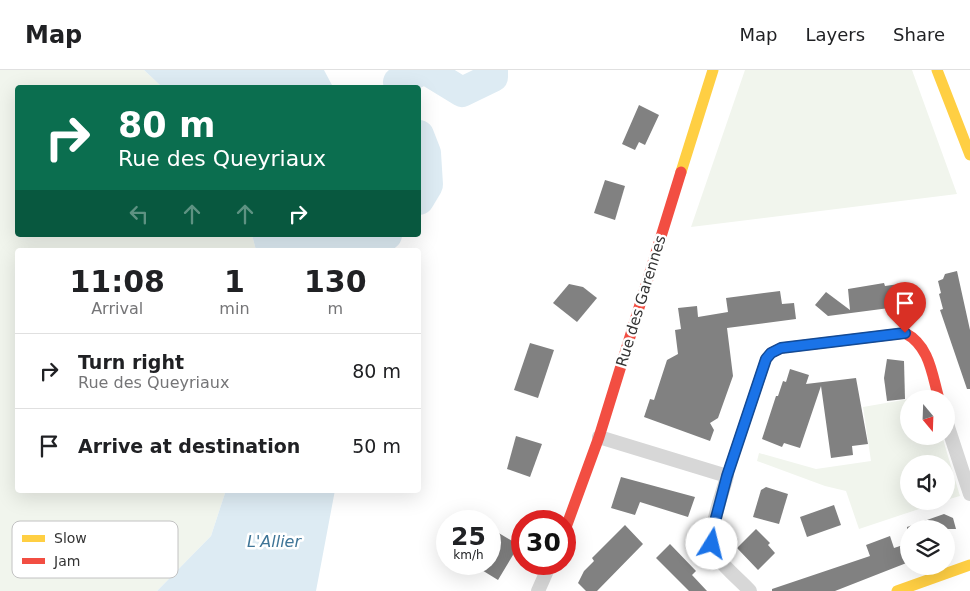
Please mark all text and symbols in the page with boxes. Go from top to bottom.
text: Map [25,21,82,49]
text: Map [739,24,777,45]
text: Layers [805,24,865,45]
text: Share [893,24,945,45]
icon: right [35,105,100,170]
text: 80 m [118,105,215,145]
text: Rue des Queyriaux [118,146,326,171]
icon: left [125,200,153,228]
icon: ahead [178,200,206,228]
icon: ahead [231,200,259,228]
icon: right [284,200,312,228]
street label: Rue des Garennes [612,233,670,369]
text: 11:08 [69,264,165,299]
text: 1 [224,264,245,299]
text: 130 [304,264,367,299]
pin [884,282,926,333]
icon: arrive [891,289,919,317]
text: Arrival [91,299,143,318]
text: min [219,299,250,318]
text: m [327,299,343,318]
text: Turn right [78,351,184,373]
icon: right [35,357,63,385]
text: 80 m [352,360,401,382]
text: Rue des Queyriaux [78,373,229,392]
north arrow [900,390,955,445]
map controls [900,390,955,575]
icon: arrive [35,432,63,460]
text: Arrive at destination [78,435,300,457]
text: 50 m [352,435,401,457]
button: sound [900,455,955,510]
speed limit sign: 30 [511,510,576,575]
position arrow [685,517,737,569]
button: layers [900,520,955,575]
legend [12,521,178,578]
text: 25 [451,522,486,551]
text: Slow [54,530,87,546]
water label: L'Allier [247,532,302,551]
text: km/h [453,548,484,562]
text: Jam [53,553,80,569]

